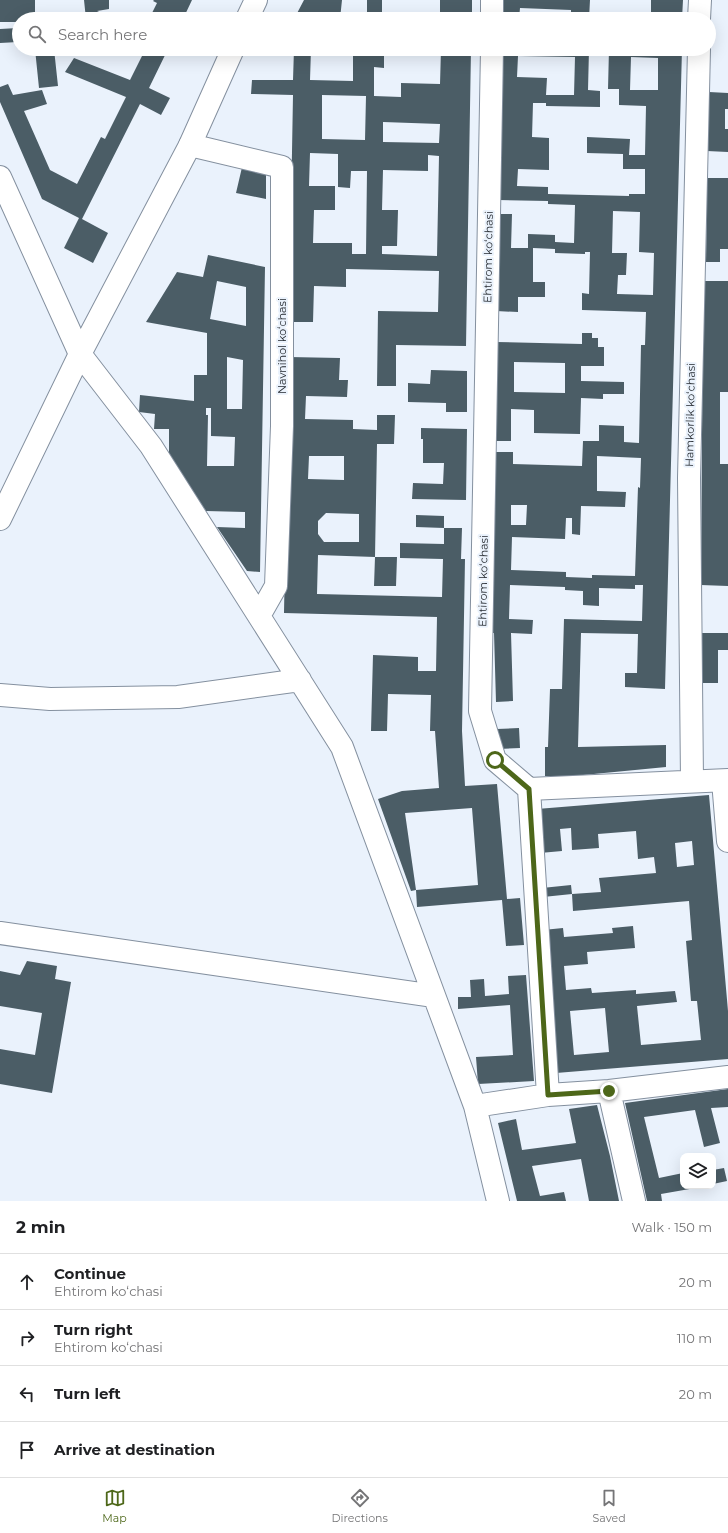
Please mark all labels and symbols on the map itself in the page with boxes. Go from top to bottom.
street label: Ehtirom koʻchasi [480,211,496,303]
street label: Navnihol koʻchasi [275,298,289,394]
street label: Hamkorlik koʻchasi [682,363,698,467]
street label: Ehtirom koʻchasi [475,535,491,627]
route start [486,751,504,769]
route end [600,1082,618,1100]

